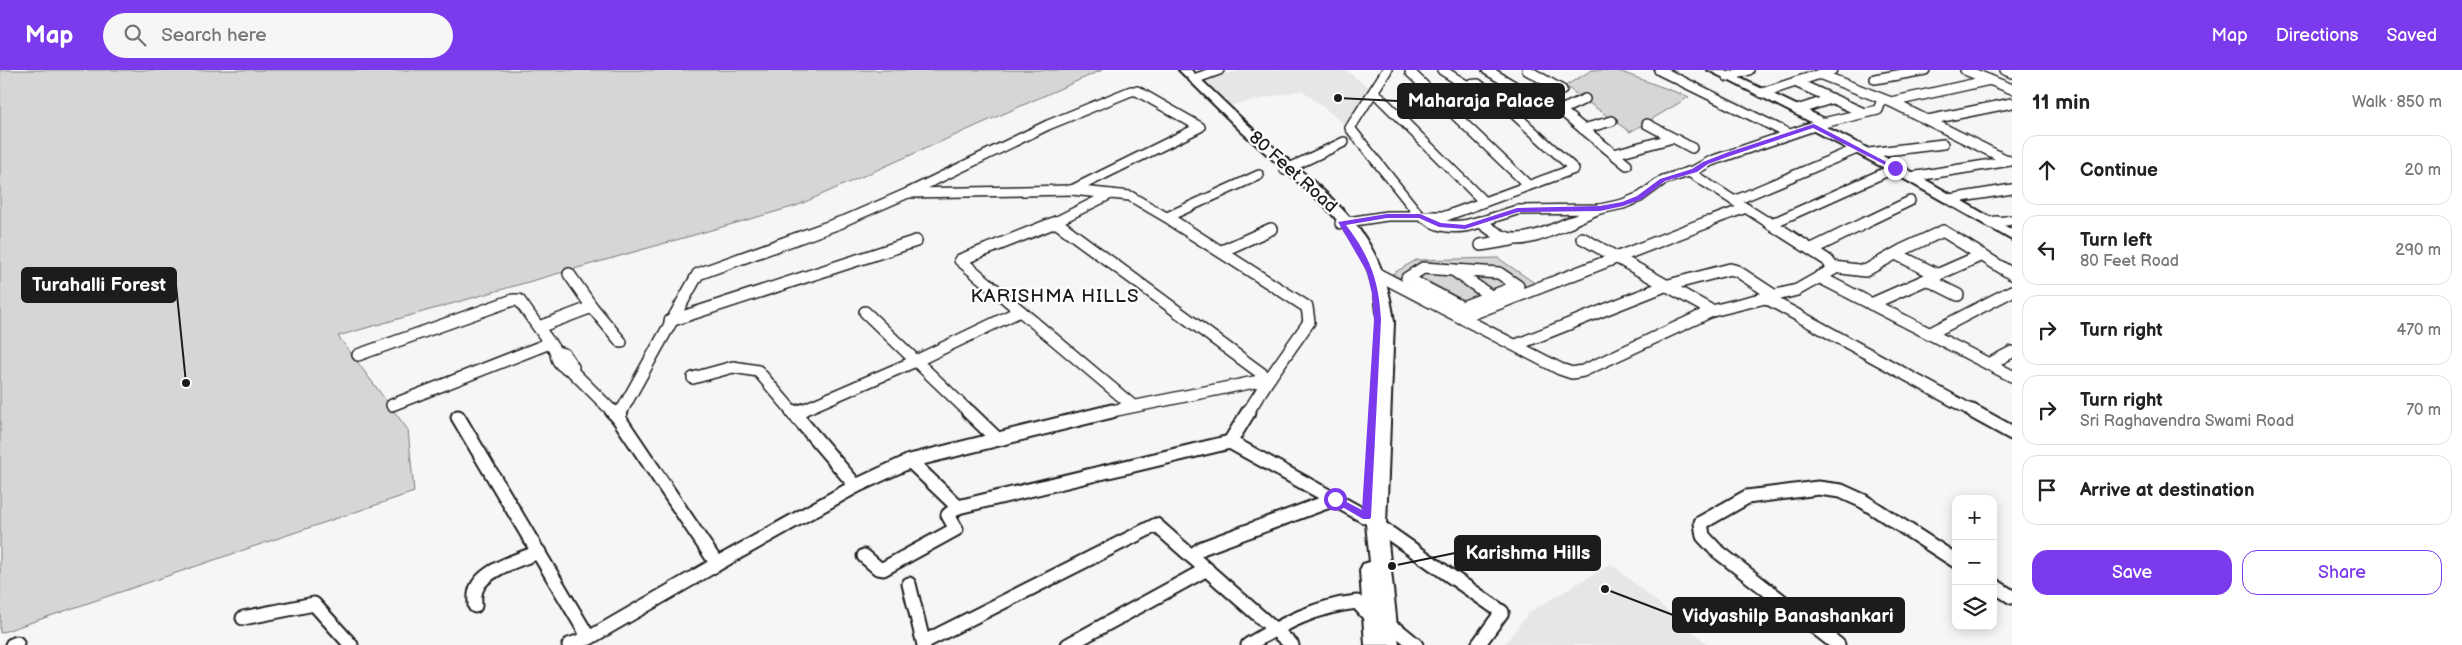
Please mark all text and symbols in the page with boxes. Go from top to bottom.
search box [103,13,453,58]
text: Map [25,21,73,50]
icon: search [121,21,149,49]
text: Search here [161,24,267,47]
text: Map [2212,25,2248,46]
text: Directions [2276,25,2358,46]
text: Saved [2386,25,2437,46]
callout: Maharaja Palace [1398,84,1564,118]
text: Maharaja Palace [1408,90,1554,113]
text: 11 min [2032,90,2090,115]
text: Walk · 850 m [2352,93,2442,112]
street label: 80 Feet Road [1245,127,1341,217]
icon: ahead [2033,156,2061,184]
route end [1884,157,1907,180]
text: Continue [2080,159,2158,182]
text: 20 m [2405,161,2441,180]
text: Turn left [2080,229,2152,252]
icon: left [2033,236,2061,264]
text: 290 m [2395,241,2441,260]
text: 80 Feet Road [2080,252,2179,271]
callout: Turahalli Forest [22,268,176,302]
text: Turahalli Forest [32,274,167,297]
district label: KARISHMA HILLS [971,285,1139,308]
icon: right [2033,316,2061,344]
text: Turn right [2080,319,2163,342]
text: 470 m [2396,321,2441,340]
text: Turn right [2080,389,2163,412]
icon: right [2033,396,2061,424]
text: 70 m [2406,401,2441,420]
text: Sri Raghavendra Swami Road [2080,412,2294,431]
icon: arrive [2033,476,2061,504]
text: Arrive at destination [2080,479,2255,502]
route start [1324,488,1347,511]
map controls [1952,495,1997,630]
button: + [1952,495,1997,540]
callout: Karishma Hills [1455,536,1600,570]
button: − [1952,540,1997,585]
text: Karishma Hills [1466,542,1590,565]
button: Save [2032,550,2232,595]
button: Share [2242,550,2442,595]
button: layers [1952,585,1997,630]
callout: Vidyashilp Banashankari [1673,598,1904,632]
text: Vidyashilp Banashankari [1682,605,1894,628]

